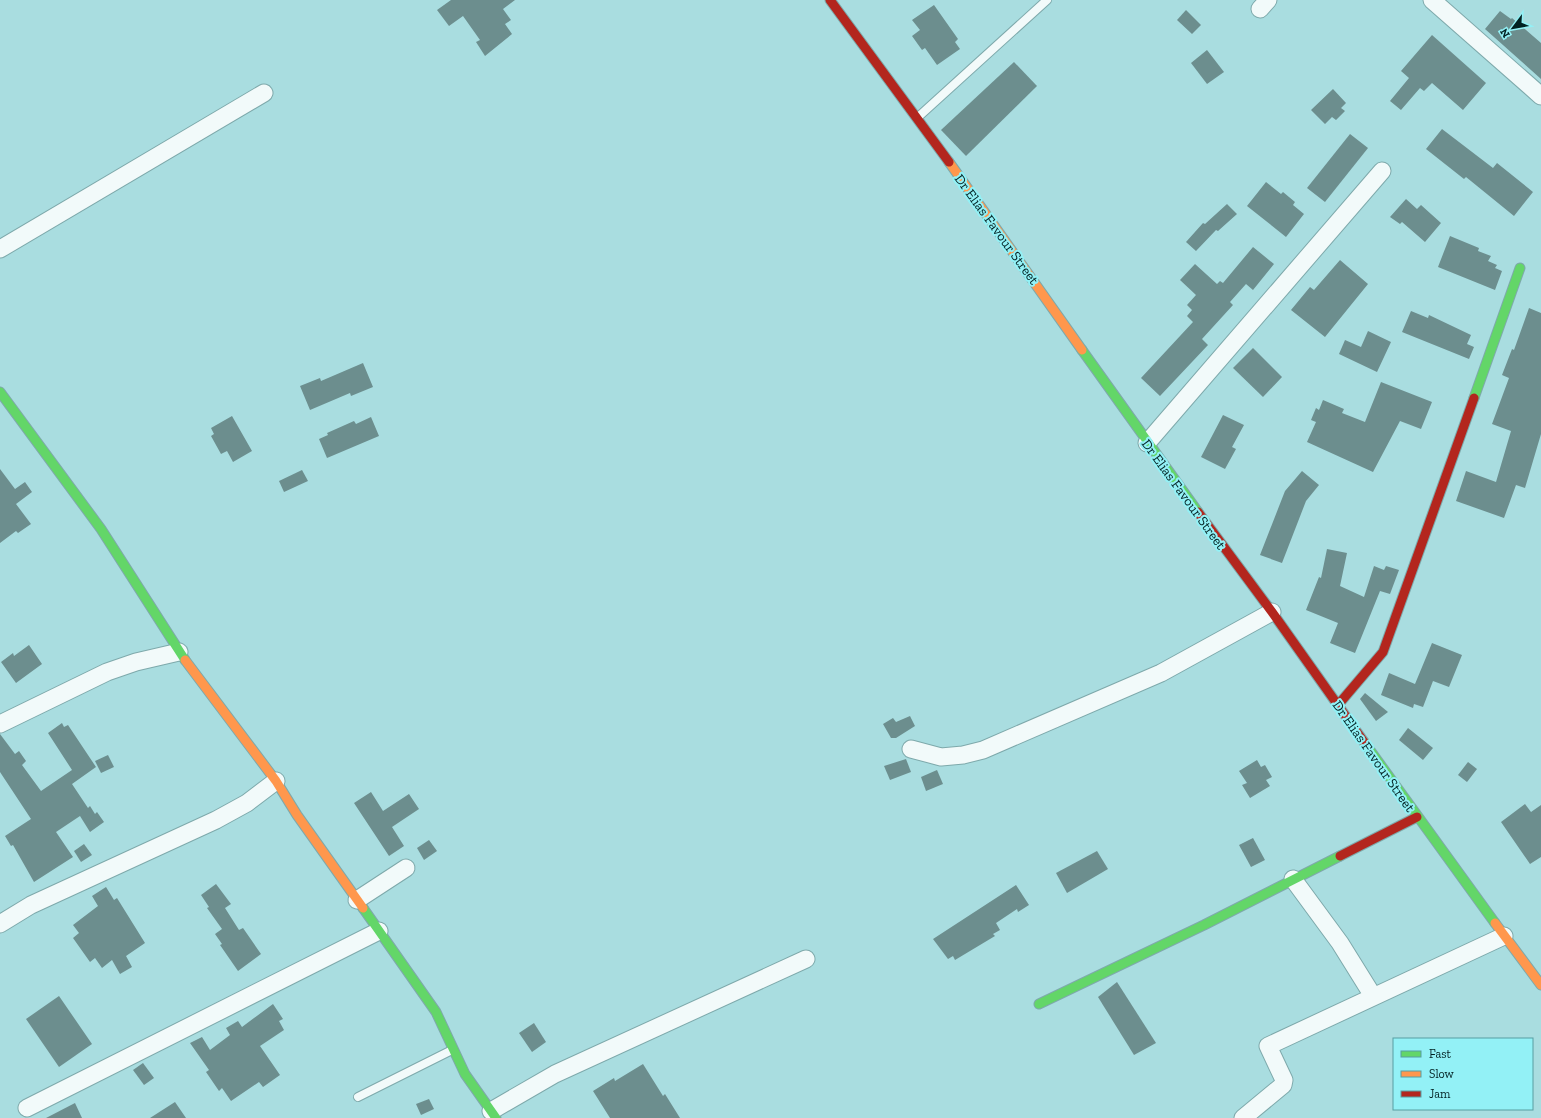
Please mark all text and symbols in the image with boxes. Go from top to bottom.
north arrow [1493,8,1533,48]
text: N [1497,26,1513,40]
street label: Dr Elias Favour Street [951,171,1043,288]
street label: Dr Elias Favour Street [1138,436,1230,553]
street label: Dr Elias Favour Street [1329,697,1419,816]
legend [1393,1038,1533,1110]
text: Fast [1429,1047,1452,1061]
text: Slow [1429,1067,1455,1081]
text: Jam [1429,1087,1451,1101]

